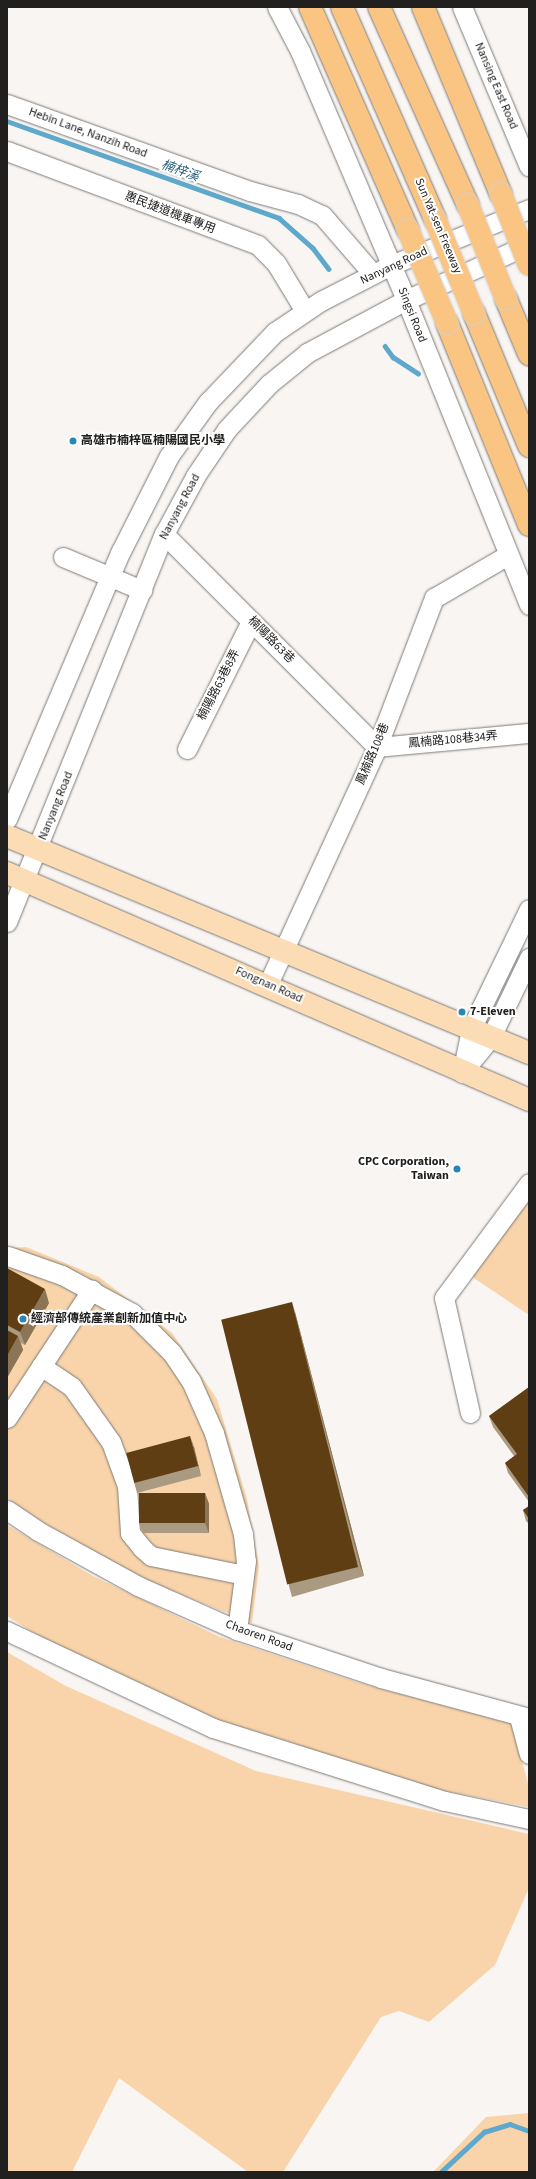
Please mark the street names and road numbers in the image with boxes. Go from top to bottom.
street label: Nansing East Road [471,41,521,131]
street label: Hebin Lane, Nanzih Road [27,105,149,161]
street label: Sun Yat-sen Freeway [411,176,465,276]
street label: 惠民捷道機車專用 [123,189,217,237]
street label: Nanyang Road [358,244,430,288]
street label: Singsi Road [394,285,430,345]
street label: Nanyang Road [157,472,203,542]
street label: 楠陽路63巷 [245,614,297,666]
street label: 楠陽路63巷8弄 [195,647,243,723]
street label: 鳳楠路108巷 [353,721,393,787]
street label: 鳳楠路108巷34弄 [408,729,498,751]
street label: Nanyang Road [36,770,76,842]
street label: Fongnan Road [233,964,305,1006]
street label: Chaoren Road [223,1617,295,1655]

